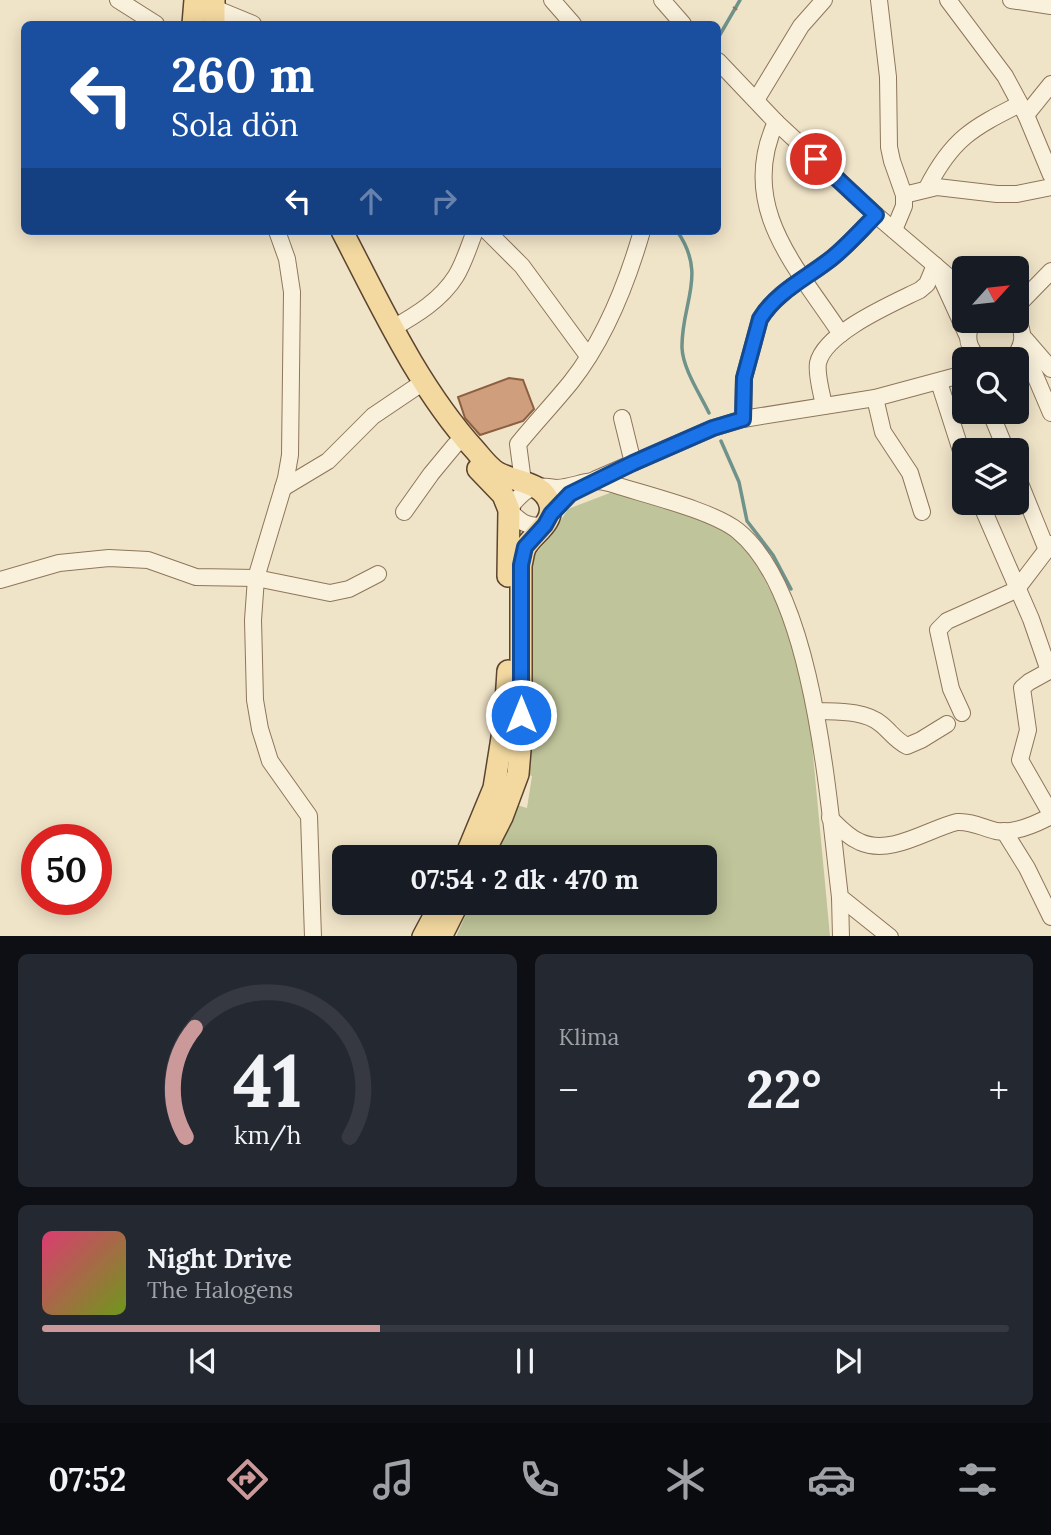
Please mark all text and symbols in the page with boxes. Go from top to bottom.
text: 260 m [171,43,314,105]
icon: left [56,49,147,140]
text: Sola dön [171,104,299,145]
pin [786,129,846,189]
icon: arrive [797,140,835,178]
icon: left [279,182,317,220]
icon: ahead [352,182,390,220]
icon: right [425,182,463,220]
north arrow [952,256,1029,332]
map controls [952,256,1029,515]
button: search [952,347,1029,424]
button: layers [952,438,1029,515]
position arrow [484,678,558,752]
speed limit sign: 50 [21,824,112,915]
text: 07:54 · 2 dk · 470 m [410,863,639,896]
text: Klima [559,1022,619,1051]
text: 41 [233,1034,302,1127]
text: 22° [746,1056,821,1122]
text: − [559,1066,579,1114]
text: + [989,1066,1009,1114]
text: km/h [233,1118,301,1150]
text: Night Drive [147,1242,292,1275]
text: The Halogens [147,1275,293,1304]
icon: previous [184,1342,222,1380]
icon: pause [506,1342,544,1380]
icon: next [829,1342,867,1380]
icon: directions [223,1455,272,1504]
icon: music [369,1455,418,1504]
icon: phone [515,1455,564,1504]
icon: climate [661,1455,710,1504]
icon: car [807,1455,856,1504]
icon: filters [953,1455,1002,1504]
text: 07:52 [49,1459,126,1500]

